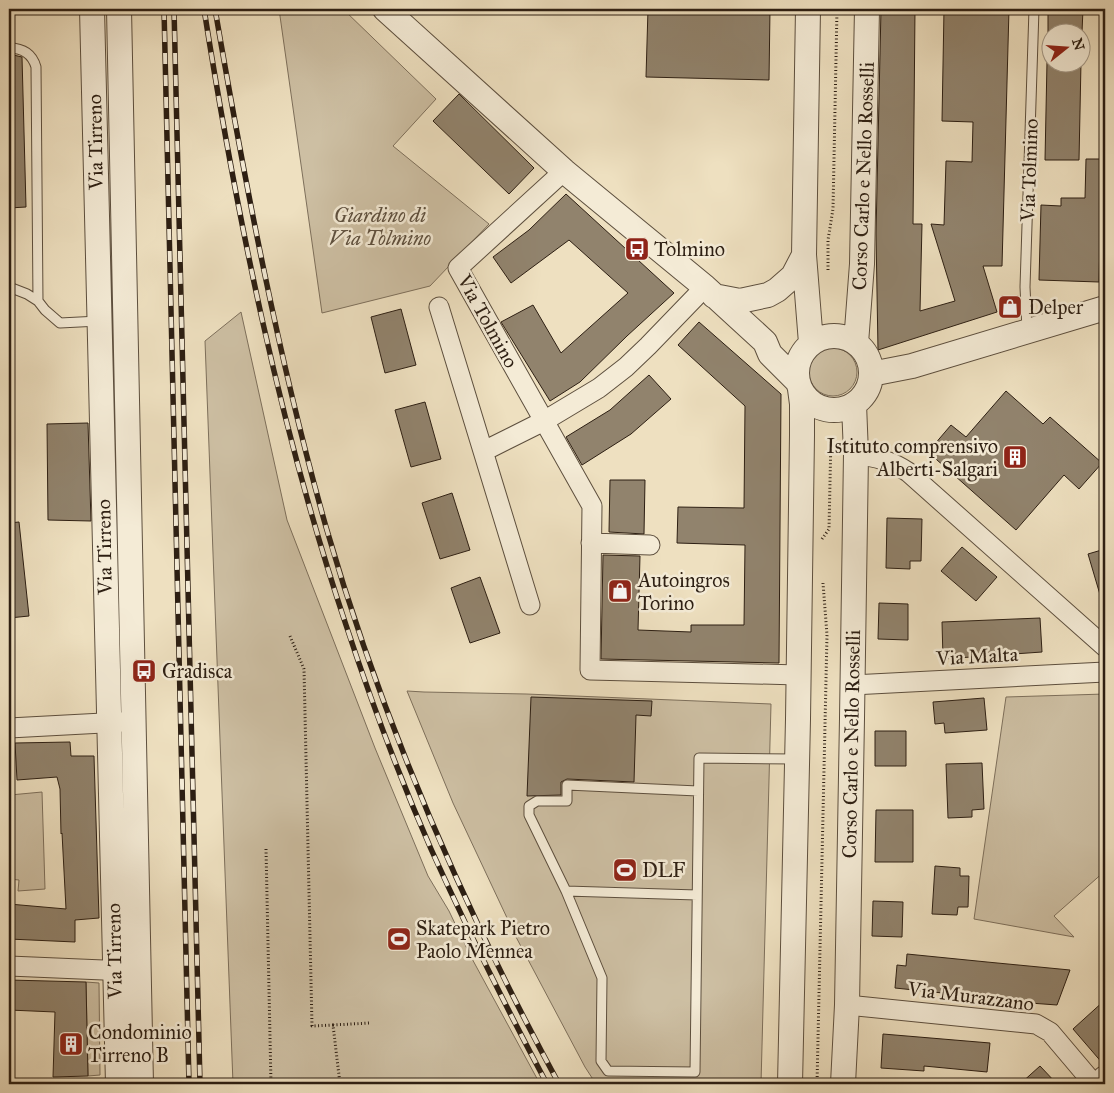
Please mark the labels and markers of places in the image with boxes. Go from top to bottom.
bus stop icon: Tolmino [624,236,650,262]
place label: Tolmino [654,237,725,261]
shop icon: Delper [997,294,1023,320]
place label: Delper [1028,295,1084,319]
place label: Istituto comprensivo Alberti-Salgari [826,434,998,482]
building icon: Istituto comprensivo Alberti-Salgari [1002,444,1028,470]
place label: Autoingros Torino [637,568,730,615]
shop icon: Autoingros Torino [607,578,633,604]
bus stop icon: Gradisca [131,658,157,684]
place label: Gradisca [162,659,233,683]
sports icon: DLF [612,857,638,883]
place label: DLF [642,858,685,882]
place label: Skatepark Pietro Paolo Mennea [416,916,550,963]
sports icon: Skatepark Pietro Paolo Mennea [386,926,412,952]
place label: Condominio Tirreno B [88,1020,192,1067]
building icon: Condominio Tirreno B [58,1031,84,1057]

